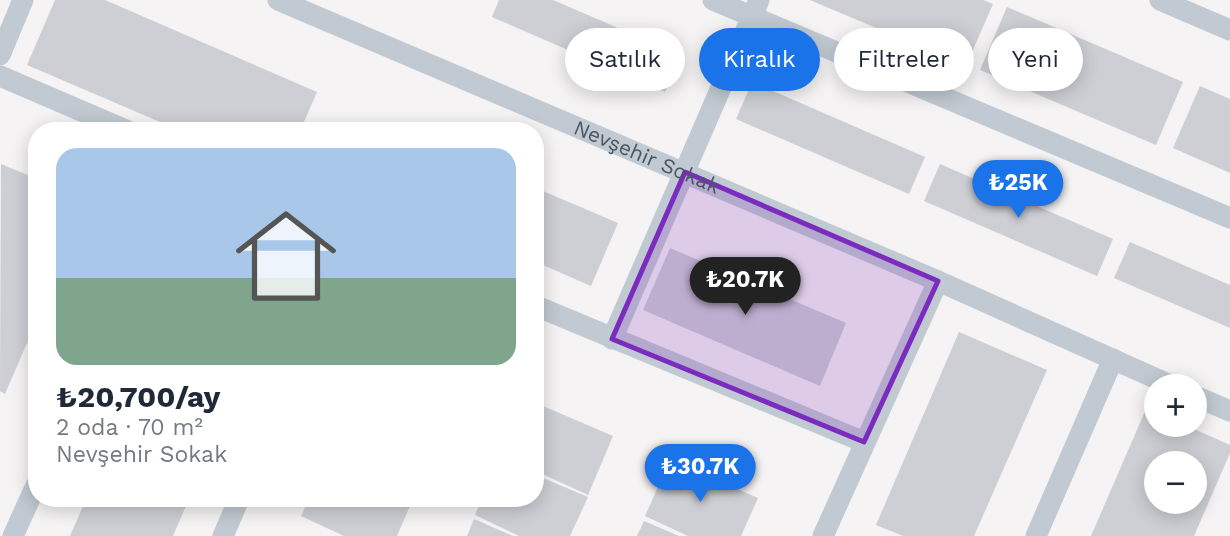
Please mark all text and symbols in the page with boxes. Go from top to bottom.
chip: Satılık [565,28,685,91]
chip: Kiralık [699,28,820,91]
chip: Filtreler [834,28,974,91]
chip: Yeni [988,28,1083,91]
street label: Nevşehir Sokak [570,114,724,199]
pin: ₺25K [977,160,1059,220]
text: ₺25K [988,169,1048,196]
icon: home [223,193,349,319]
pin: ₺20.7K [688,258,802,317]
text: ₺20.7K [706,266,784,293]
map controls [1144,374,1207,514]
button: + [1144,374,1207,437]
text: ₺20,700/ay [56,379,220,414]
text: 2 oda · 70 m² [56,414,203,441]
text: Nevşehir Sokak [56,441,227,468]
pin: ₺30.7K [643,444,757,504]
button: − [1144,451,1207,514]
text: ₺30.7K [661,453,739,480]

